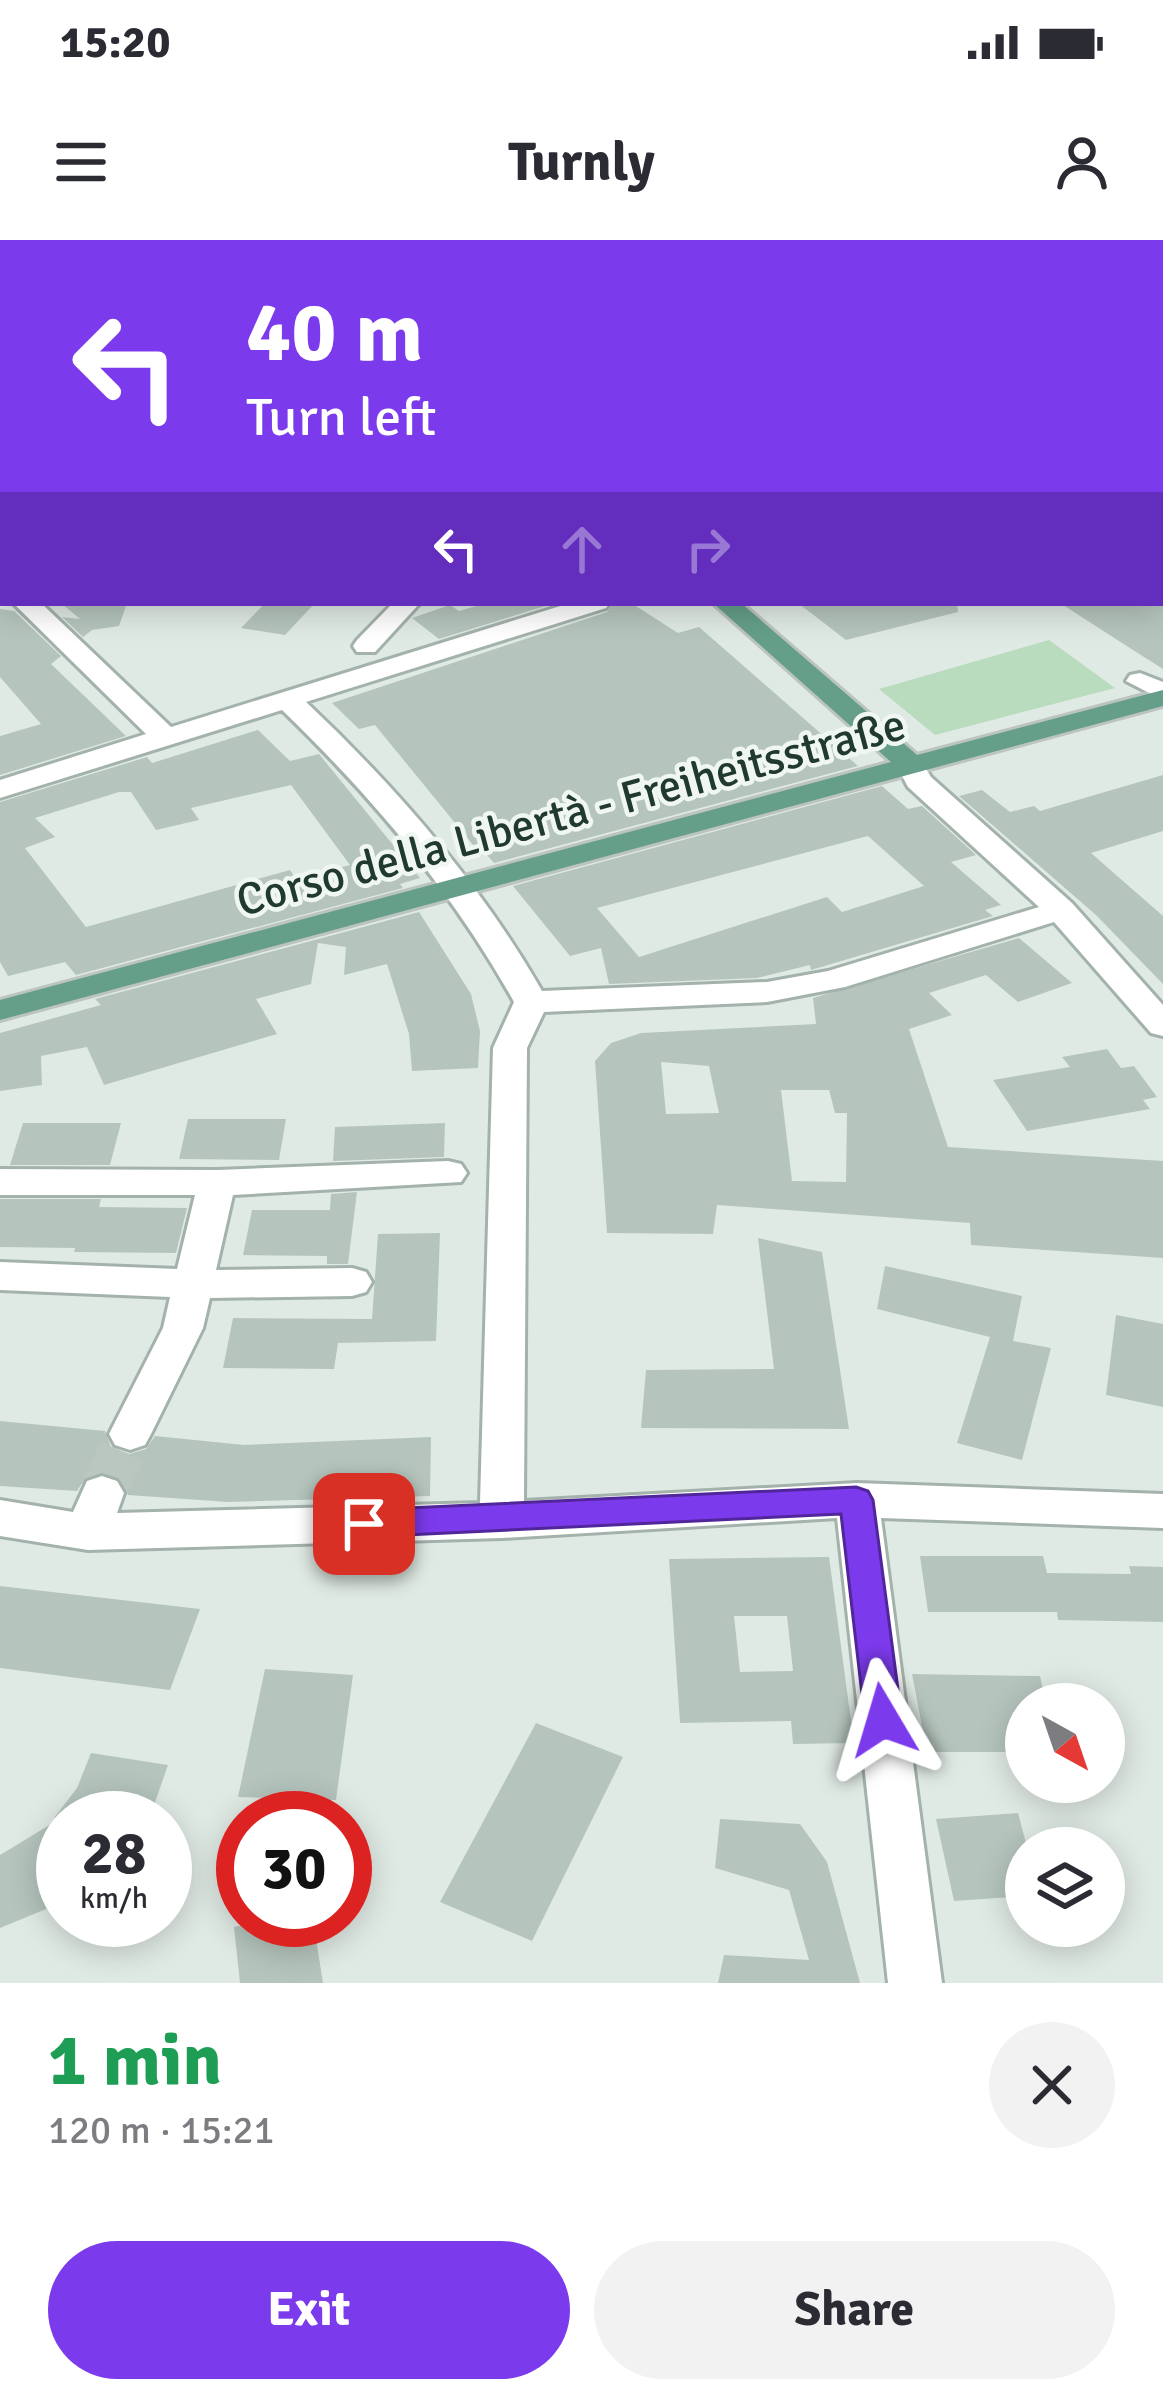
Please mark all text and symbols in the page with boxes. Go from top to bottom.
text: 15:20 [60,15,170,70]
icon: menu [48,129,114,195]
text: Turnly [508,129,655,196]
icon: person [1049,129,1115,195]
text: 40 m [246,281,423,385]
icon: left [48,288,204,444]
text: Turn left [246,384,436,451]
icon: left [423,516,489,582]
icon: ahead [549,516,615,582]
icon: right [675,516,741,582]
street label: Corso della Libertà - Freiheitsstraße [231,697,911,929]
pin [313,1473,415,1575]
icon: arrive [331,1491,397,1557]
position arrow [820,1657,946,1783]
north arrow [1005,1683,1125,1803]
map controls [1005,1683,1125,1947]
speed limit sign: 30 [216,1791,372,1947]
text: 28 [82,1817,146,1891]
button: layers [1005,1827,1125,1947]
text: km/h [80,1880,148,1917]
text: 1 min [48,2016,222,2105]
button: close [989,2022,1115,2148]
text: 120 m · 15:21 [48,2106,275,2154]
button: Exit [48,2241,570,2379]
button: Share [594,2241,1115,2379]

